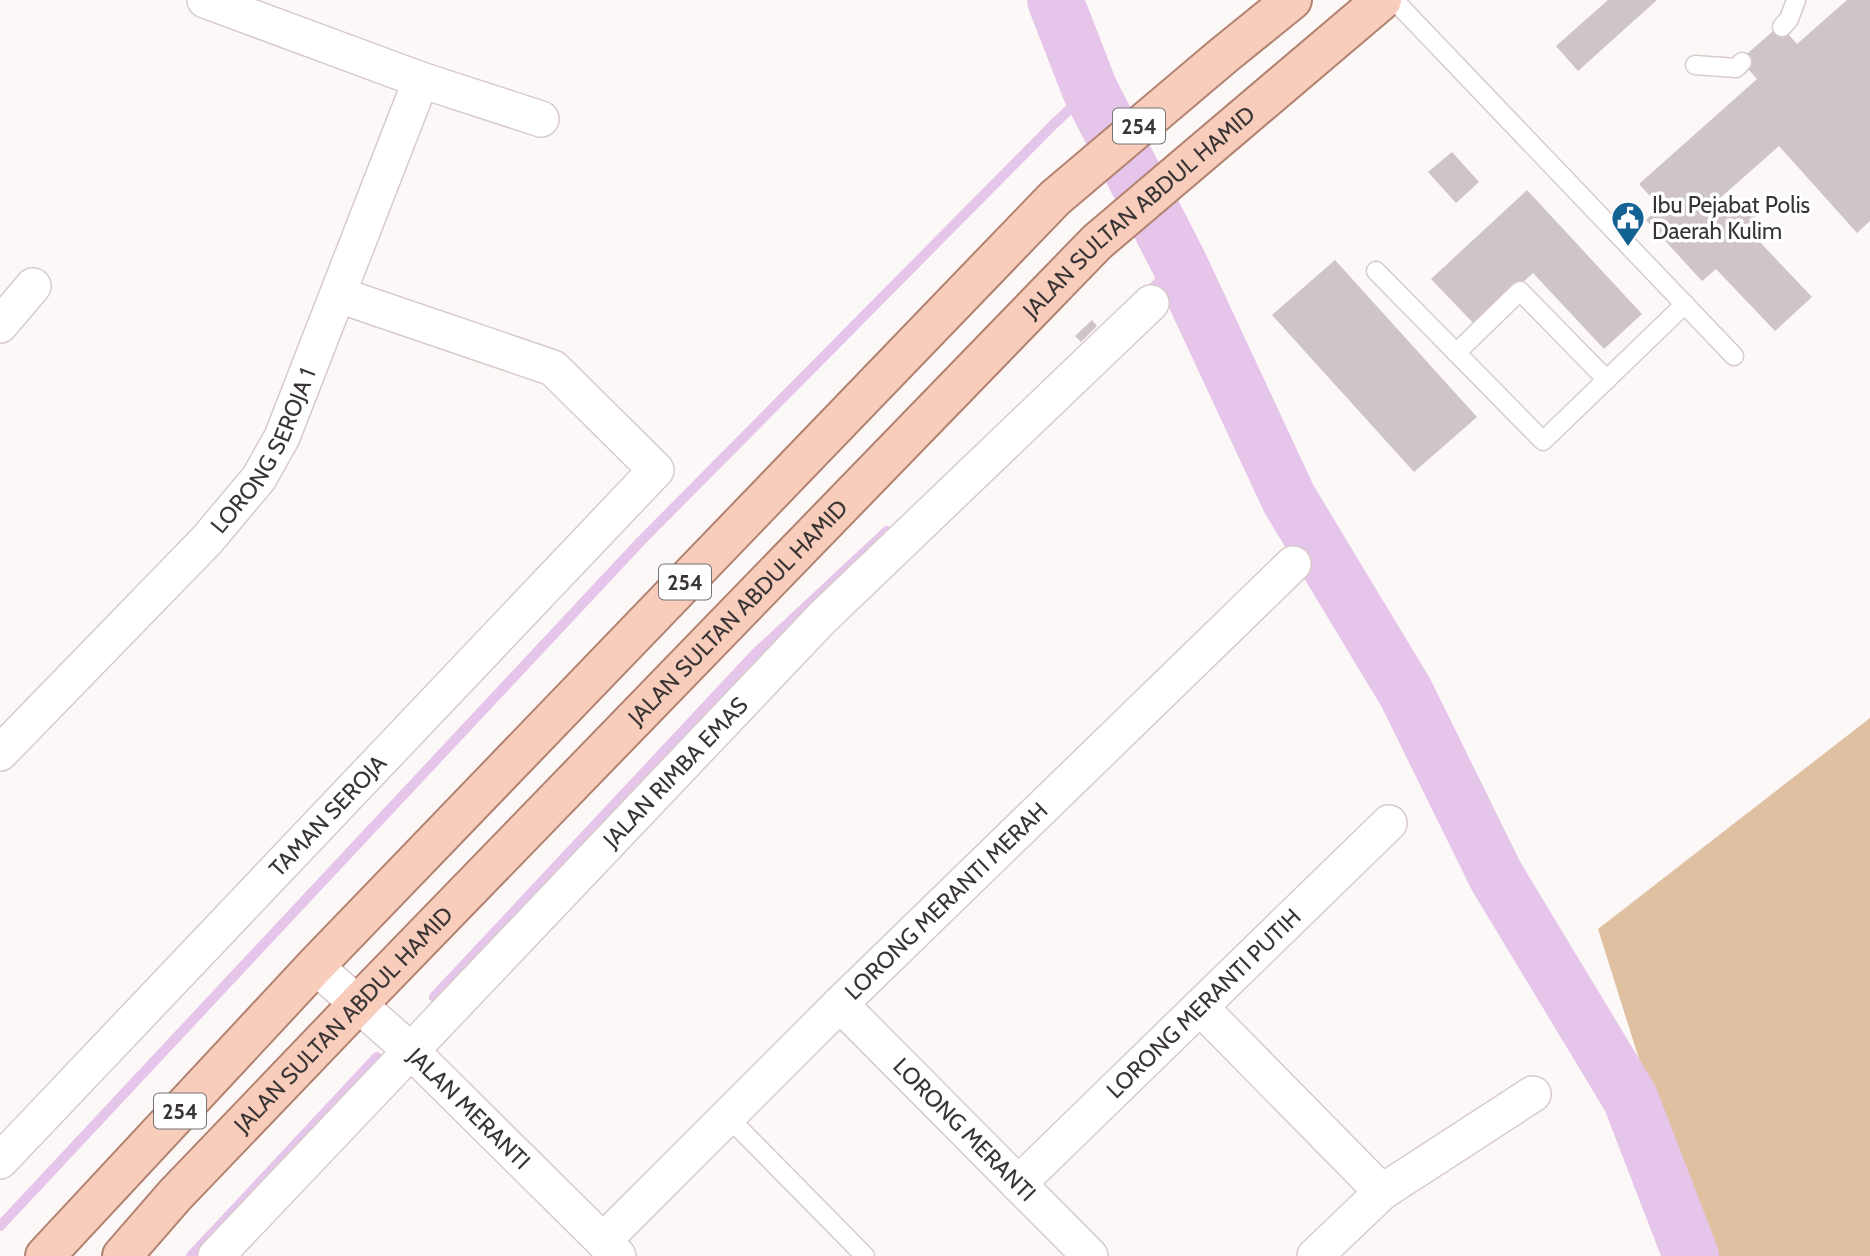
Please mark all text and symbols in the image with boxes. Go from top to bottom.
street label: JALAN SULTAN ABDUL HAMID [1016,100,1261,325]
road number: 254 [1113,108,1165,144]
place label: Ibu Pejabat Polis Daerah Kulim [1652,191,1810,245]
public building icon: Ibu Pejabat Polis Daerah Kulim [1609,199,1647,248]
street label: LORONG SEROJA 1 [205,364,321,539]
street label: JALAN SULTAN ABDUL HAMID [622,494,854,732]
road number: 254 [659,564,711,600]
street label: JALAN RIMBA EMAS [597,691,754,854]
street label: TAMAN SEROJA [263,749,392,882]
street label: LORONG MERANTI MERAH [839,796,1053,1006]
street label: JALAN SULTAN ABDUL HAMID [227,901,459,1139]
street label: LORONG MERANTI PUTIH [1101,903,1307,1104]
street label: JALAN MERANTI [401,1041,536,1175]
street label: LORONG MERANTI [888,1052,1042,1207]
road number: 254 [154,1094,206,1128]

